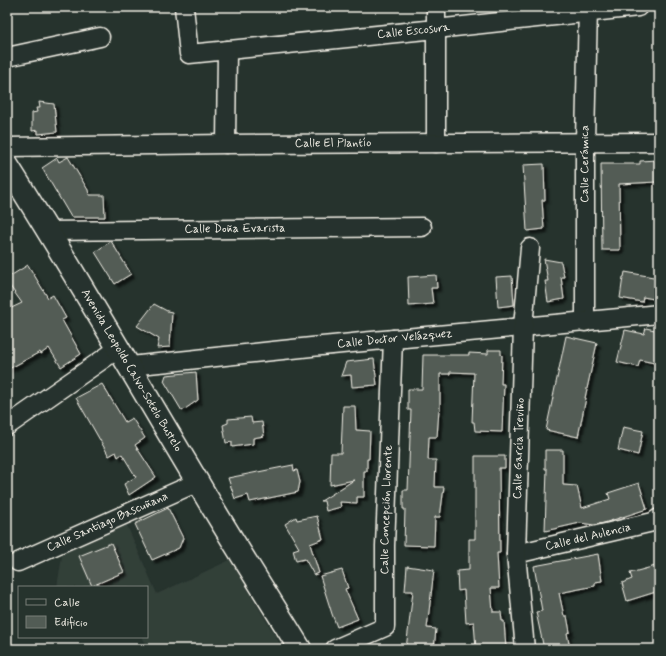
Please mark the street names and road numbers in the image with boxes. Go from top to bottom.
street label: Calle Escosura [376,19,452,43]
street label: Calle Cerámica [577,125,593,203]
street label: Calle El Plantío [295,135,371,152]
street label: Calle Doña Evarista [184,220,286,238]
street label: Avenida Leopoldo Calvo-Sotelo Bustelo [77,286,186,455]
street label: Calle Doctor Velázquez [336,325,453,352]
street label: Calle García Treviño [510,397,529,500]
street label: Calle Concepción Llorente [377,444,397,574]
street label: Calle Santiago Bascuñana [44,488,171,556]
street label: Calle del Aulencia [544,519,632,555]

